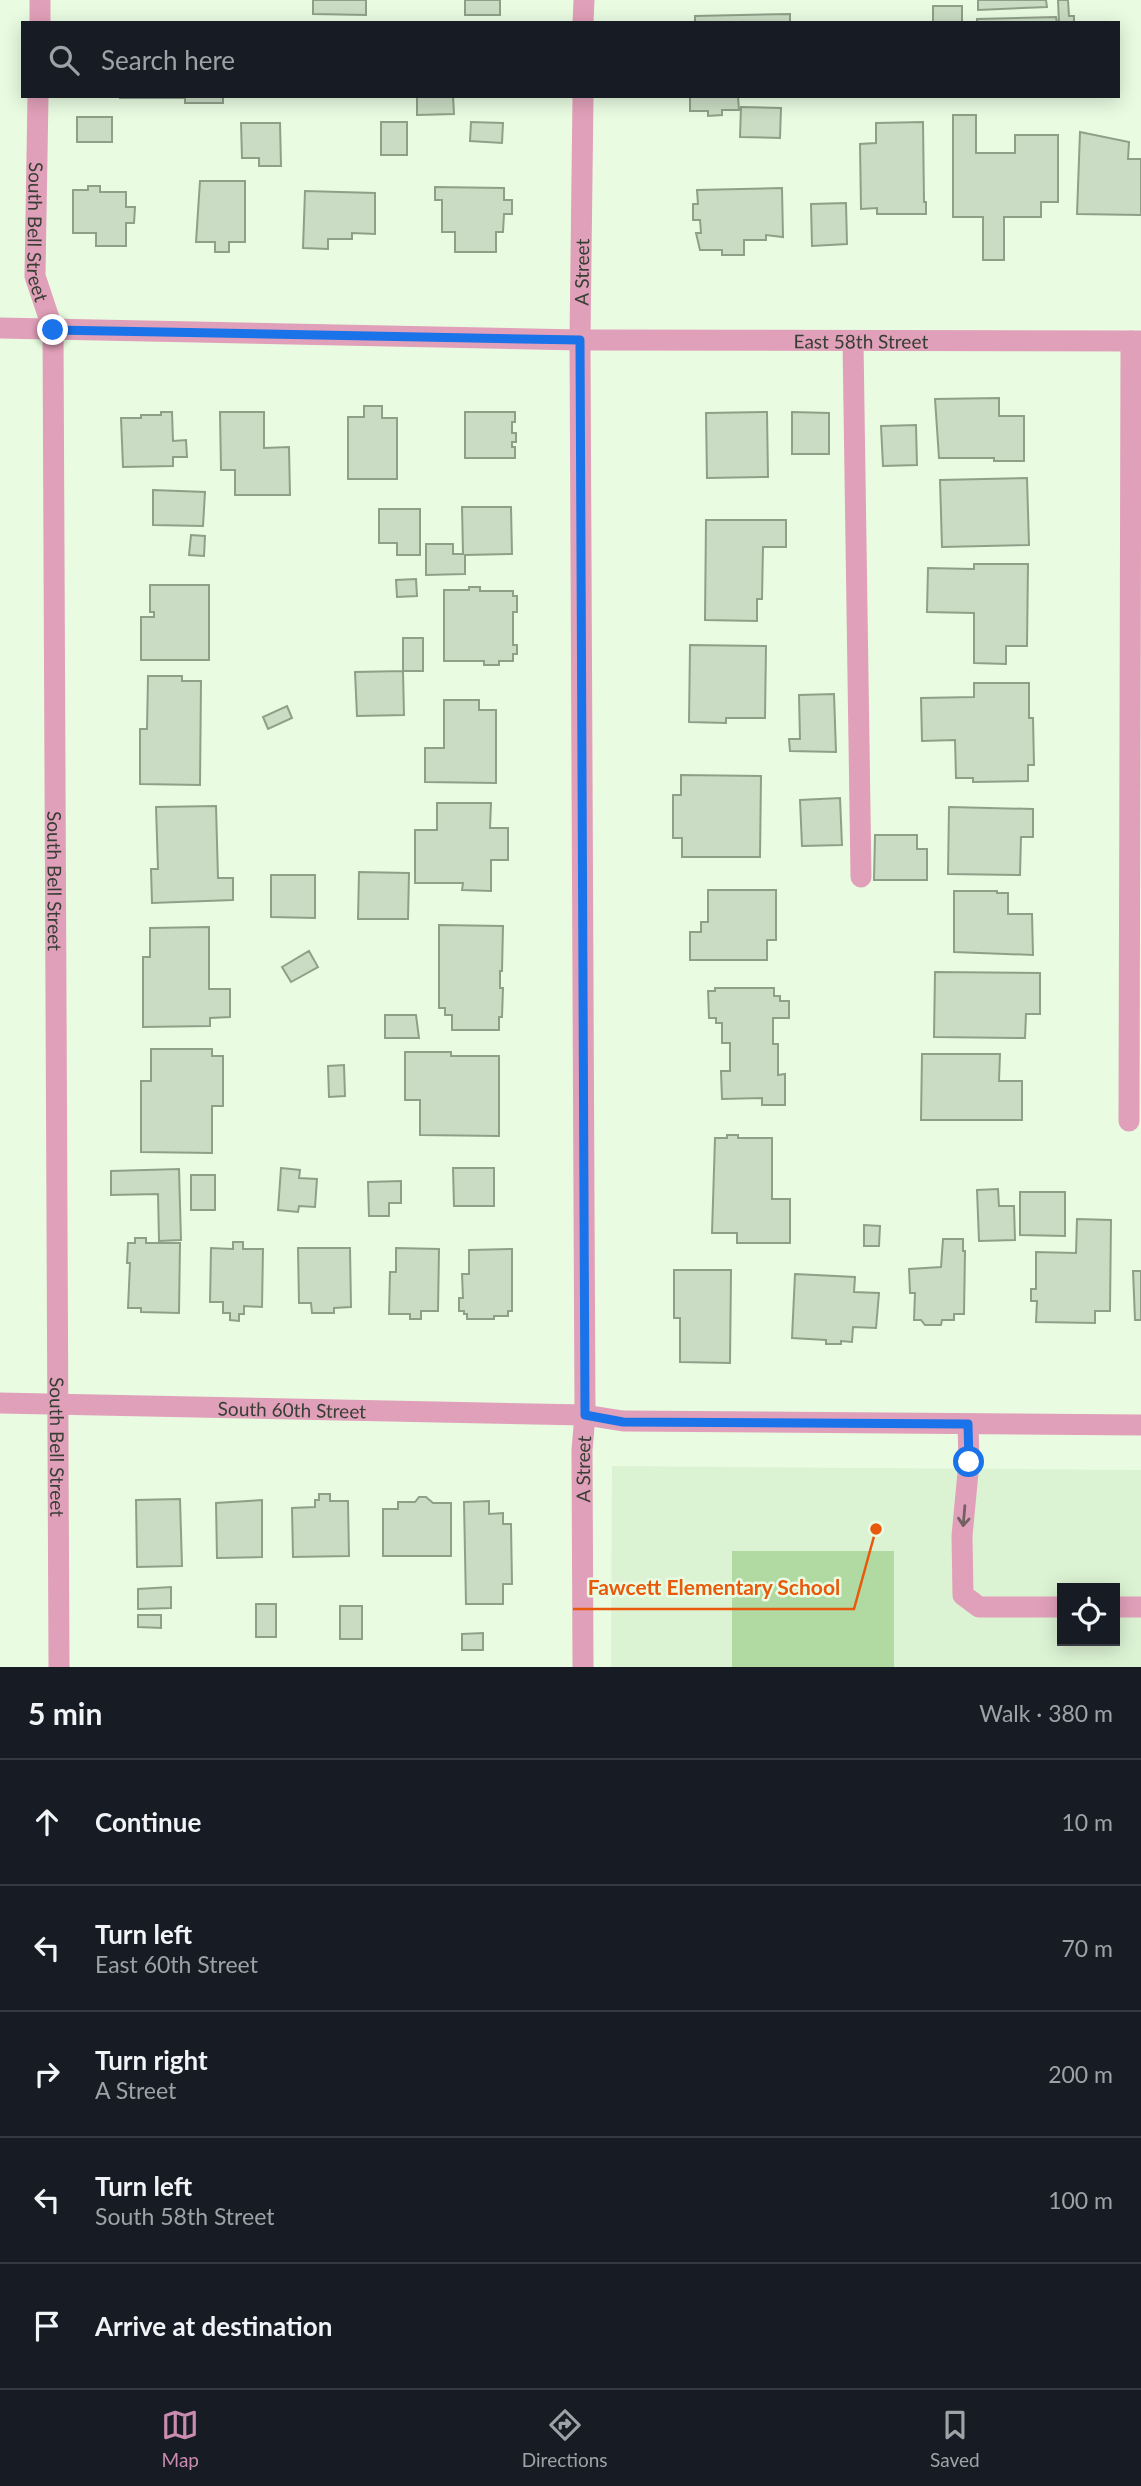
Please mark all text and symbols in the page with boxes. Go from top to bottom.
search box [21,21,1120,98]
icon: search [45,41,83,79]
text: Search here [101,44,235,76]
street label: South Bell Street [24,162,54,304]
street label: A Street [569,238,593,306]
route end [37,314,68,345]
street label: East 58th Street [794,329,928,352]
street label: South Bell Street [44,811,67,951]
street label: South Bell Street [46,1377,70,1517]
street label: South 60th Street [218,1396,367,1422]
street label: A Street [570,1434,595,1503]
route start [953,1446,984,1477]
one-way arrow [957,1505,970,1527]
callout: Fawcett Elementary School [573,1567,854,1609]
text: Fawcett Elementary School [588,1574,840,1599]
map controls [1057,1583,1120,1646]
button: locate [1057,1583,1120,1646]
text: 5 min [28,1695,102,1731]
text: Walk · 380 m [979,1699,1113,1727]
icon: ahead [28,1803,66,1841]
text: Continue [95,1806,201,1838]
text: 10 m [1062,1808,1113,1836]
text: Turn left [95,1918,192,1950]
icon: left [28,1929,66,1967]
text: 70 m [1062,1934,1113,1962]
text: East 60th Street [95,1950,258,1978]
text: Turn right [95,2044,208,2076]
icon: right [28,2055,66,2093]
text: 200 m [1048,2060,1113,2088]
text: A Street [95,2076,176,2104]
text: Turn left [95,2170,192,2202]
icon: left [28,2181,66,2219]
text: 100 m [1048,2186,1113,2214]
text: South 58th Street [95,2202,274,2230]
icon: arrive [28,2307,66,2345]
text: Arrive at destination [95,2310,332,2342]
tab: Map [161,2406,199,2471]
tab: Directions [522,2406,608,2471]
tab: Saved [930,2406,980,2471]

